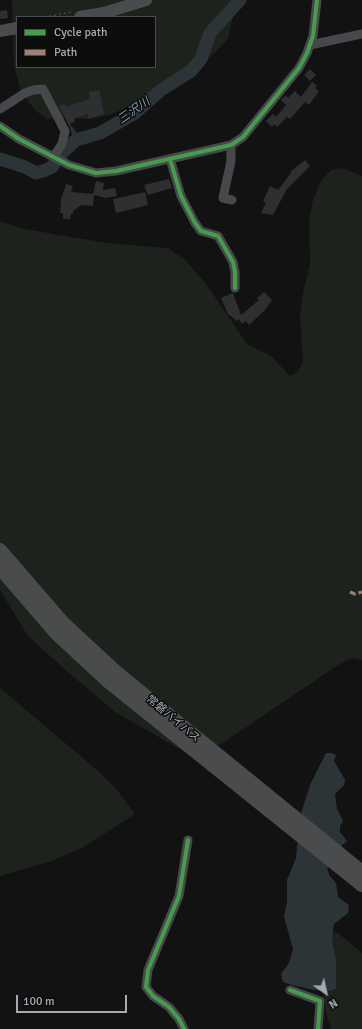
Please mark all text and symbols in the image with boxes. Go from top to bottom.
legend [16,16,156,68]
text: Cycle path [54,25,107,40]
text: Path [54,45,77,60]
water label: 三沢川 [115,95,153,127]
street label: 常磐バイパス [143,693,203,745]
north arrow [306,973,346,1013]
scale bar [18,987,129,1013]
text: 100 m [23,994,55,1009]
text: N [326,996,340,1011]

